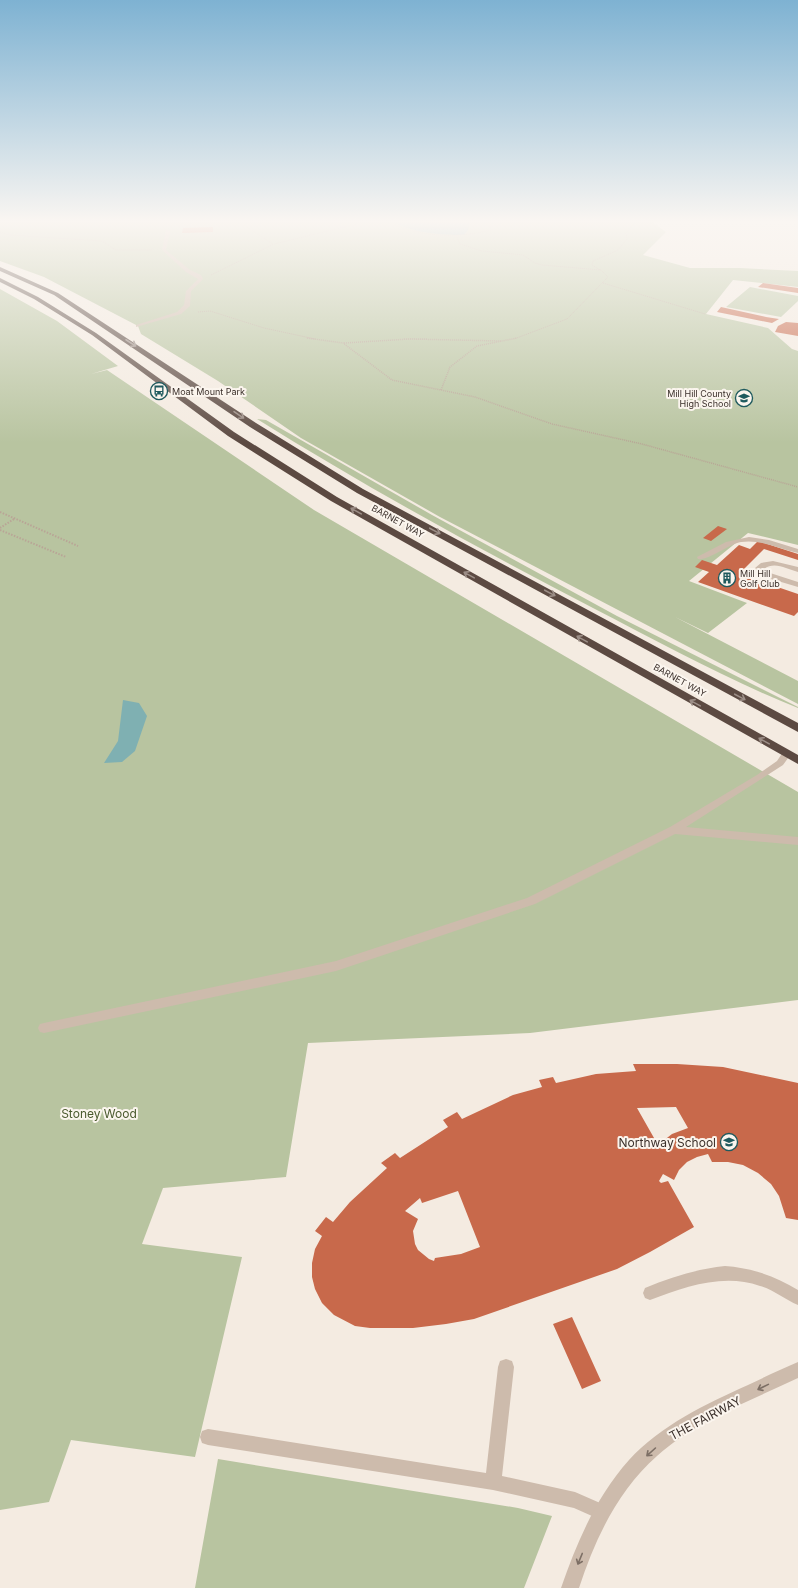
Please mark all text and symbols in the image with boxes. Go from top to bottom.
one-way arrow [125,339,136,347]
bus stop icon: Moat Mount Park [149,381,169,401]
place label: Moat Mount Park [172,386,245,397]
place label: Mill Hill County High School [667,388,731,409]
school or university icon: Mill Hill County High School [734,388,754,408]
one-way arrow [233,411,244,419]
street label: BARNET WAY [370,502,426,540]
one-way arrow [350,507,362,515]
one-way arrow [429,528,441,536]
building icon: Mill Hill Golf Club [717,568,737,588]
place label: Mill Hill Golf Club [740,568,780,589]
one-way arrow [463,571,475,579]
one-way arrow [543,590,555,598]
one-way arrow [576,635,588,642]
street label: BARNET WAY [652,661,708,699]
one-way arrow [734,693,746,701]
one-way arrow [690,698,702,706]
one-way arrow [758,737,770,745]
park label: Stoney Wood [61,1106,137,1121]
school or university icon: Northway School [719,1132,739,1152]
place label: Northway School [619,1135,716,1150]
one-way arrow [757,1384,769,1391]
street label: THE FAIRWAY [667,1393,743,1443]
one-way arrow [646,1447,656,1456]
one-way arrow [575,1552,583,1564]

